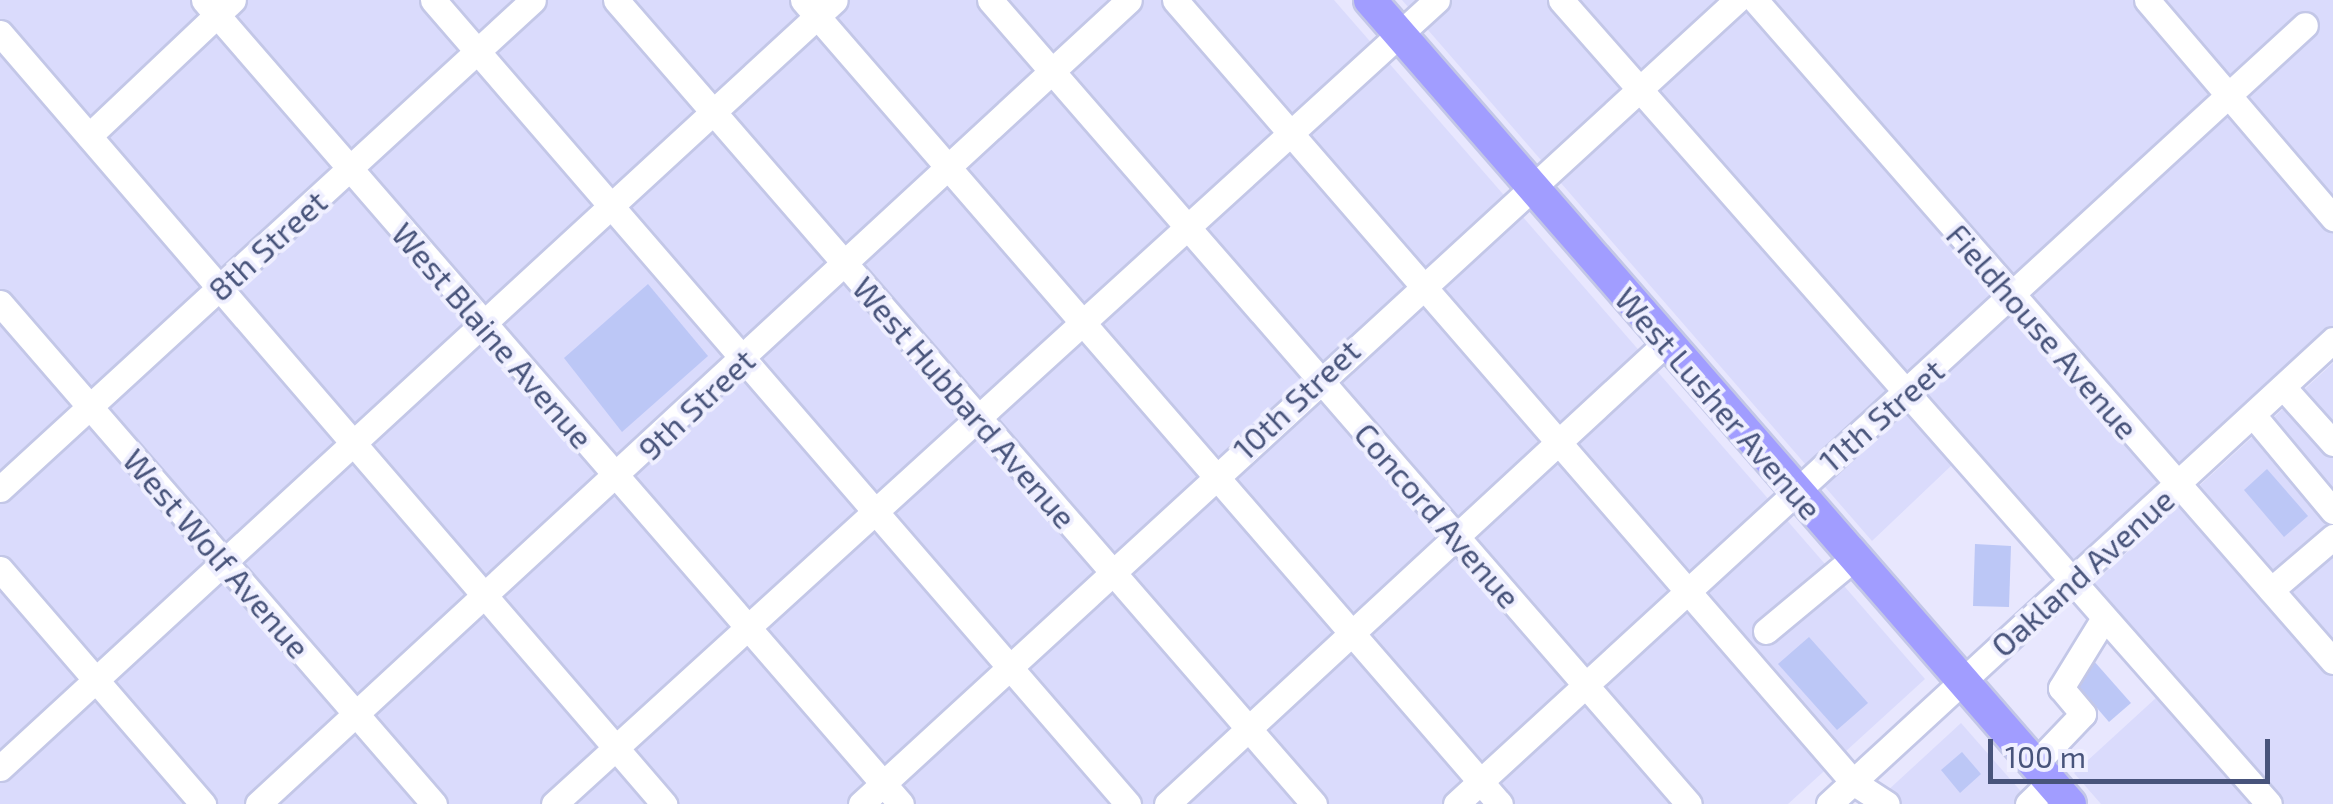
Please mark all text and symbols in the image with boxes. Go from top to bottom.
street label: 8th Street [200,182,334,308]
street label: West Blaine Avenue [384,214,602,456]
street label: Fieldhouse Avenue [1939,215,2147,447]
street label: West Hubbard Avenue [845,268,1085,536]
street label: West Lusher Avenue [1607,279,1831,527]
street label: 10th Street [1225,331,1367,467]
street label: 9th Street [630,340,762,468]
street label: 11th Street [1811,351,1951,479]
street label: Concord Avenue [1347,414,1529,616]
street label: West Wolf Avenue [115,440,319,666]
street label: Oakland Avenue [1982,480,2182,664]
scale bar [1993,719,2276,781]
text: 100 m [2005,738,2086,774]

